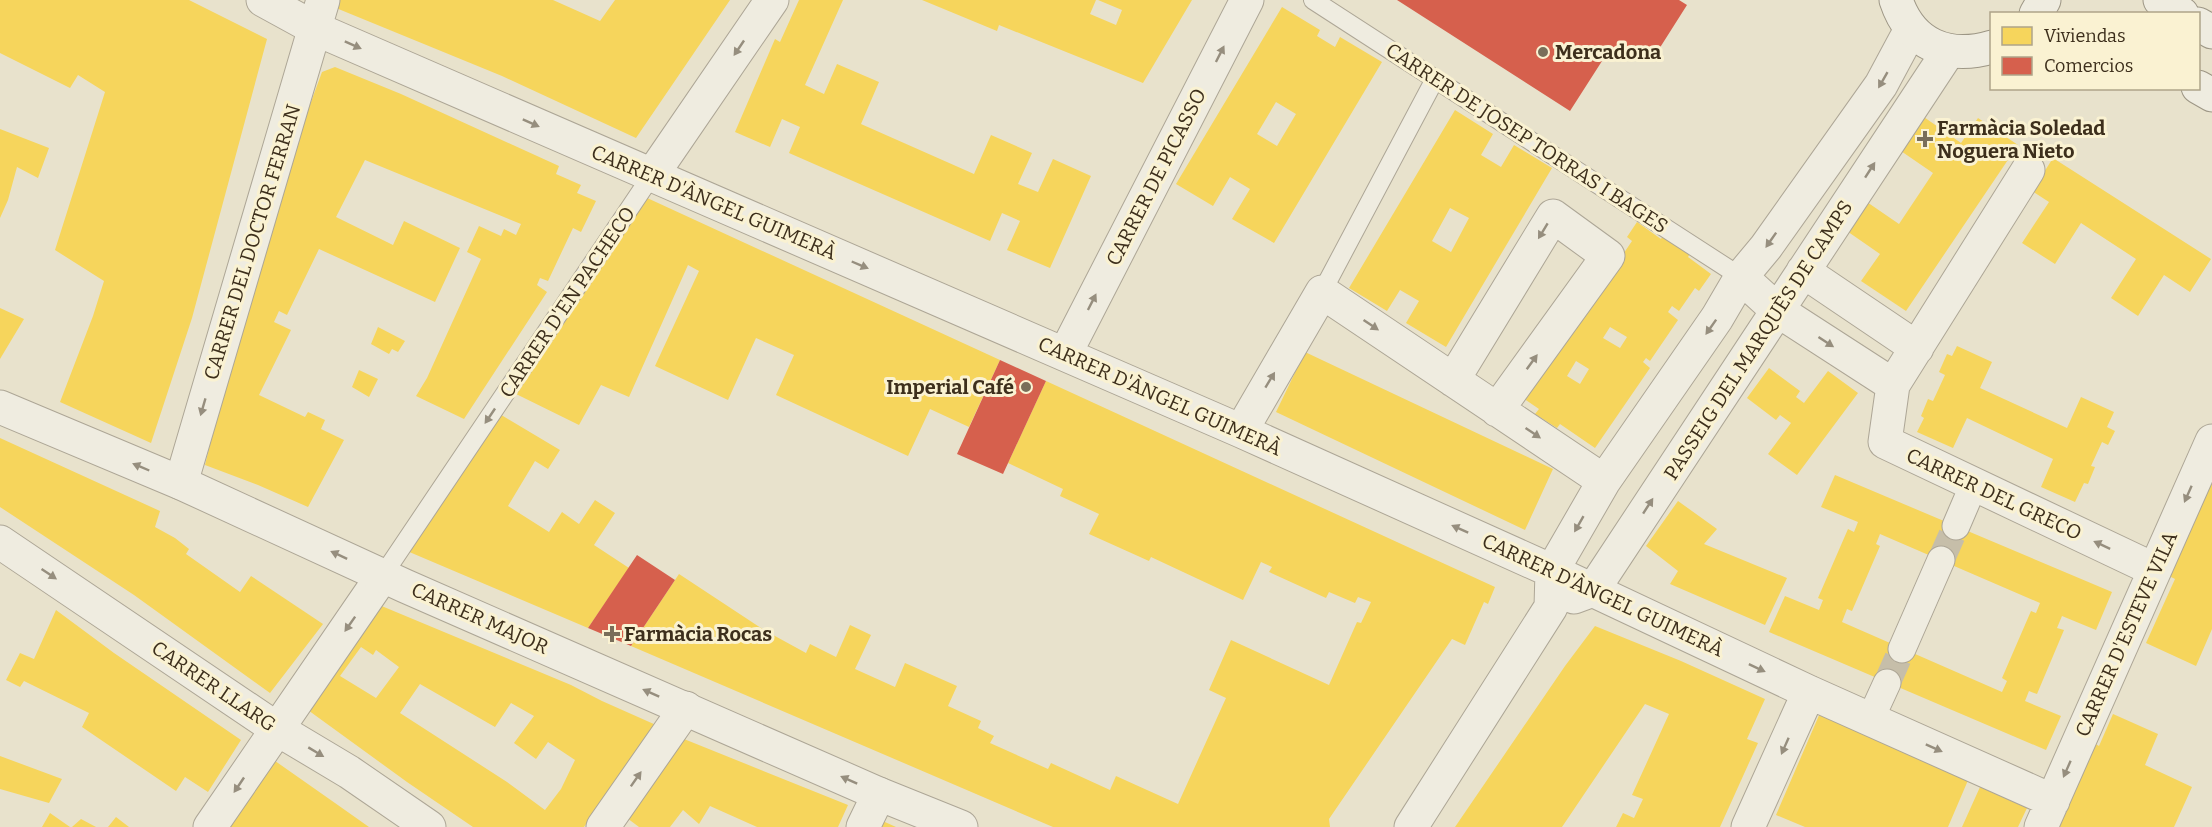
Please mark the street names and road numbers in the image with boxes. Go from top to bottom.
street label: CARRER DE JOSEP TORRAS I BAGES [1381,38,1673,238]
street label: CARRER DE PICASSO [1101,84,1211,270]
street label: CARRER DEL DOCTOR FERRAN [199,101,305,383]
street label: CARRER D'ÀNGEL GUIMERÀ [588,139,841,265]
street label: PASSEIG DEL MARQUÈS DE CAMPS [1659,196,1857,484]
street label: CARRER D'EN PACHECO [494,202,640,402]
street label: CARRER D'ÀNGEL GUIMERÀ [1035,331,1286,461]
street label: CARRER DEL GRECO [1903,443,2085,545]
street label: CARRER D'ESTEVE VILA [2070,527,2182,740]
street label: CARRER D'ÀNGEL GUIMERÀ [1478,528,1728,662]
street label: CARRER MAJOR [408,577,552,659]
street label: CARRER LLARG [147,636,281,737]

